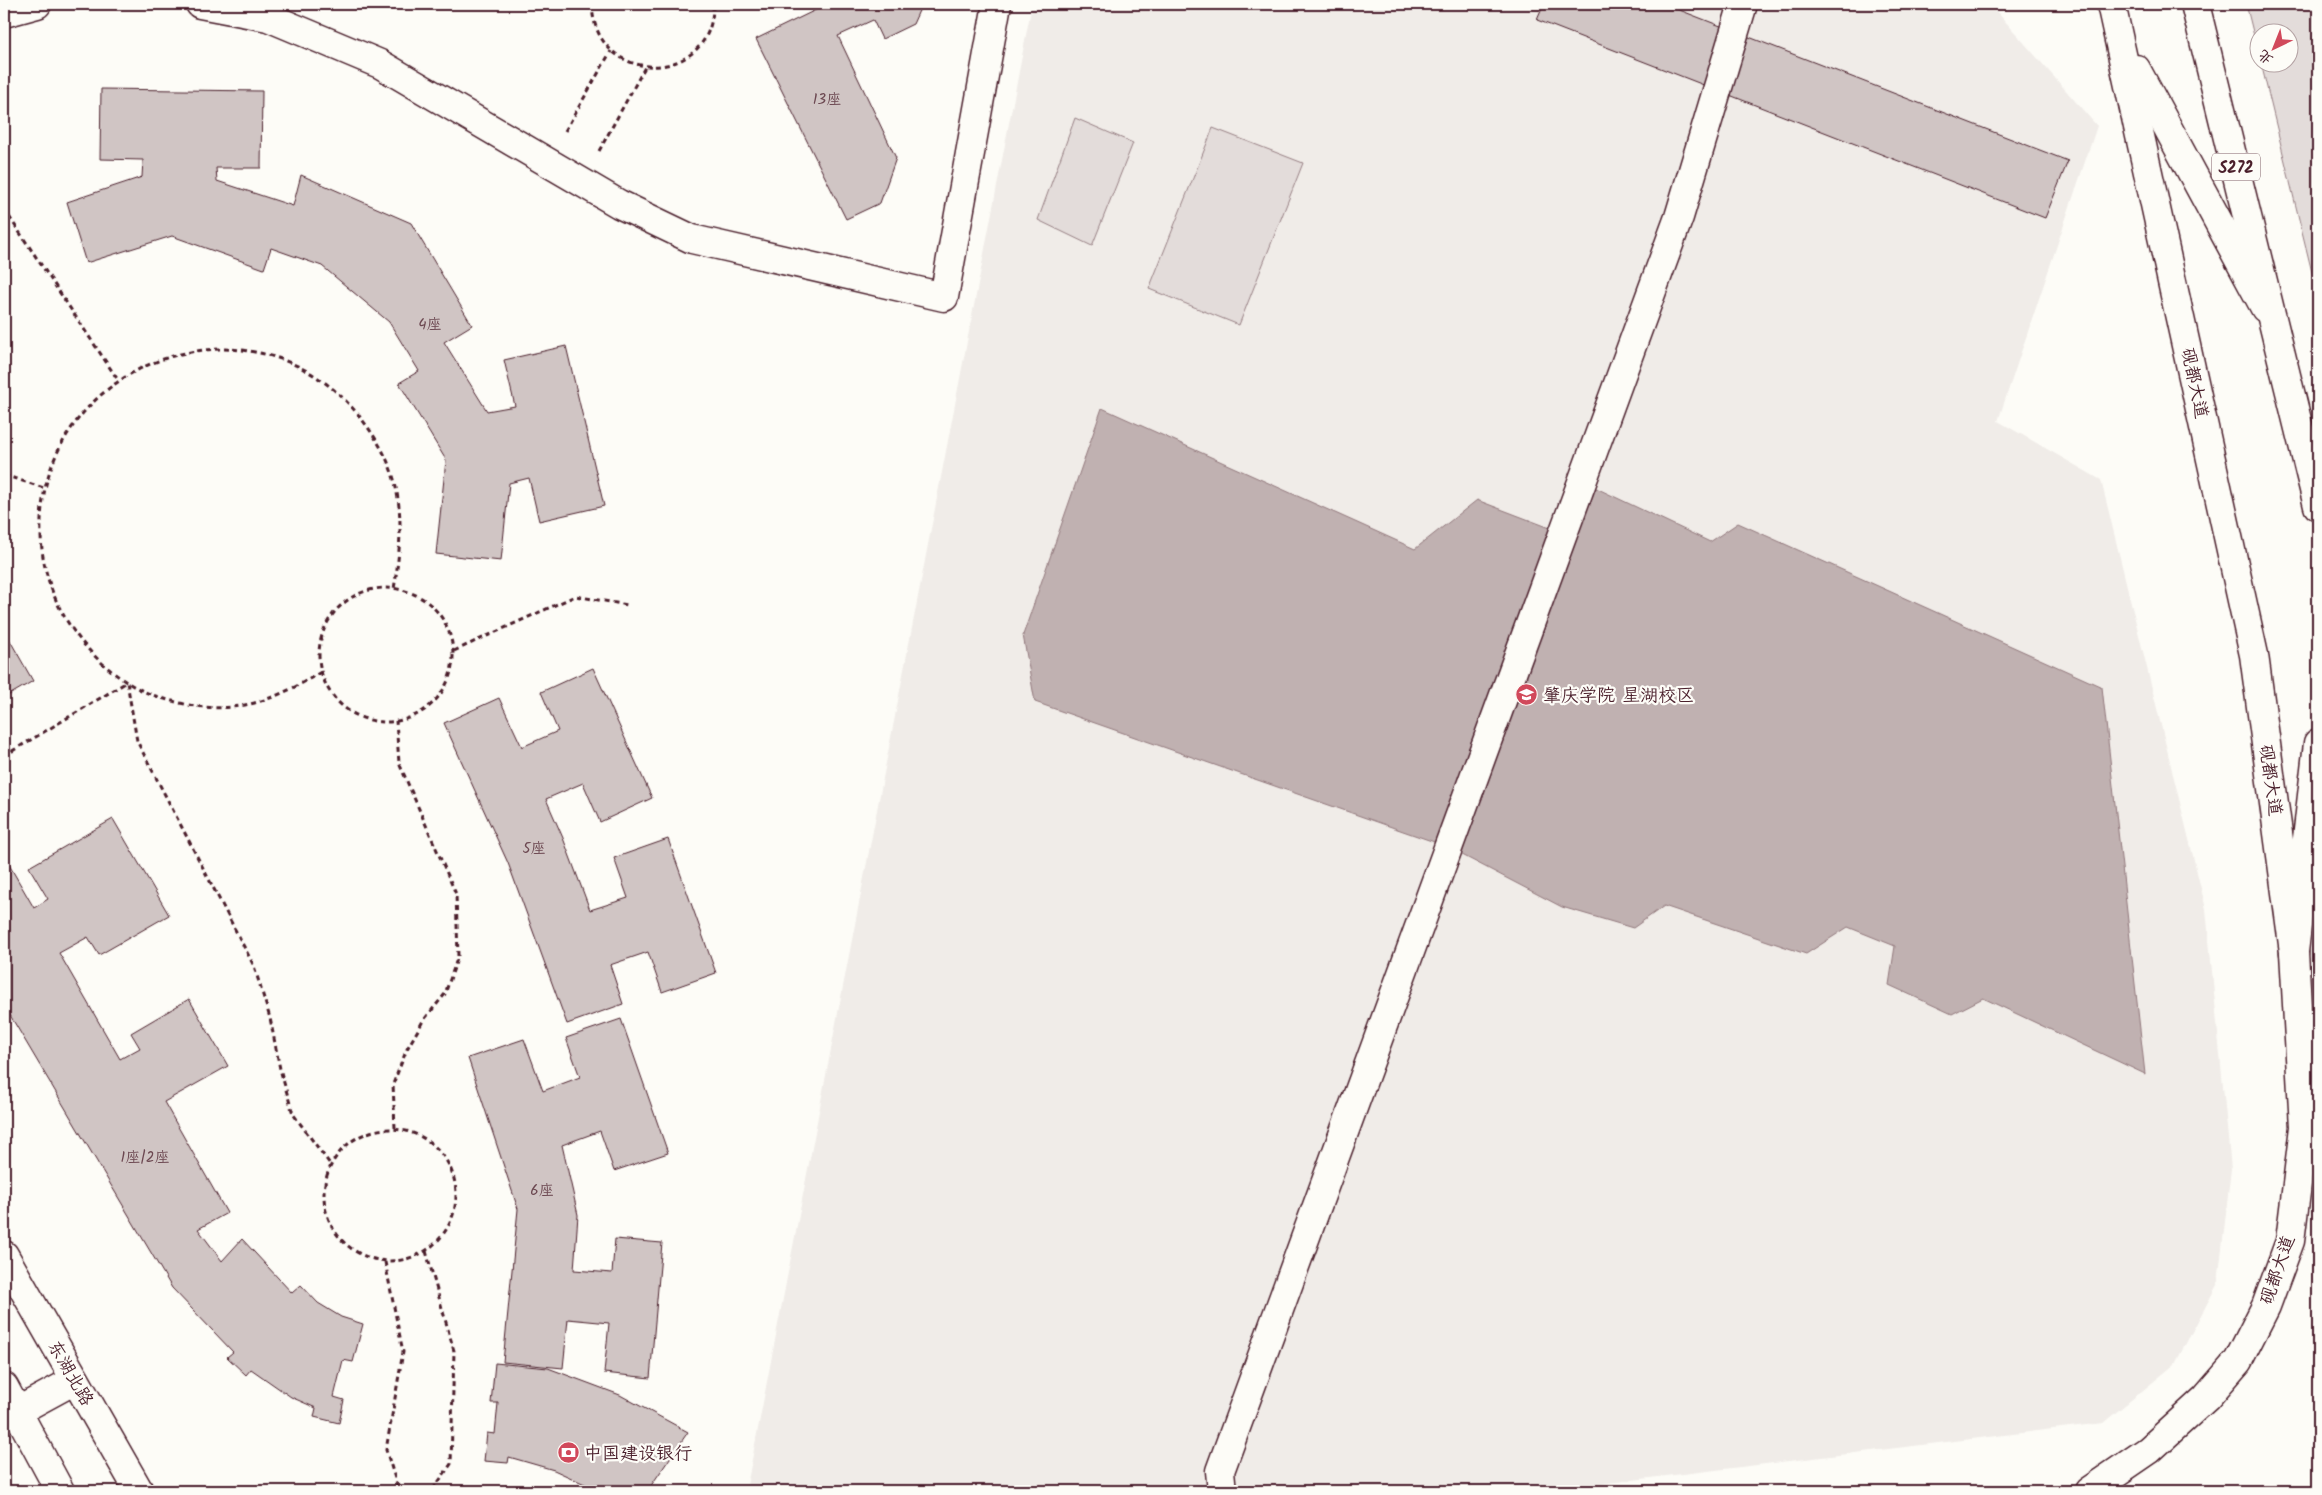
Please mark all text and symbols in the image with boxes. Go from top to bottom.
north arrow [2250,22,2300,72]
text: 北 [2253,44,2278,70]
house number: 13座 [813,88,841,112]
road number: S272 [2212,154,2260,180]
house number: 4座 [418,313,442,337]
street label: 砚都大道 [2172,345,2215,422]
place label: 肇庆学院 星湖校区 [1543,682,1694,711]
school or university icon: 肇庆学院 星湖校区 [1515,683,1539,707]
street label: 砚都大道 [2250,743,2289,818]
house number: 5座 [522,837,546,861]
house number: 1座|2座 [121,1146,169,1170]
house number: 6座 [530,1179,554,1203]
street label: 砚都大道 [2253,1232,2304,1309]
street label: 东湖北路 [39,1335,100,1412]
place label: 中国建设银行 [584,1440,692,1469]
bank icon: 中国建设银行 [556,1441,580,1465]

